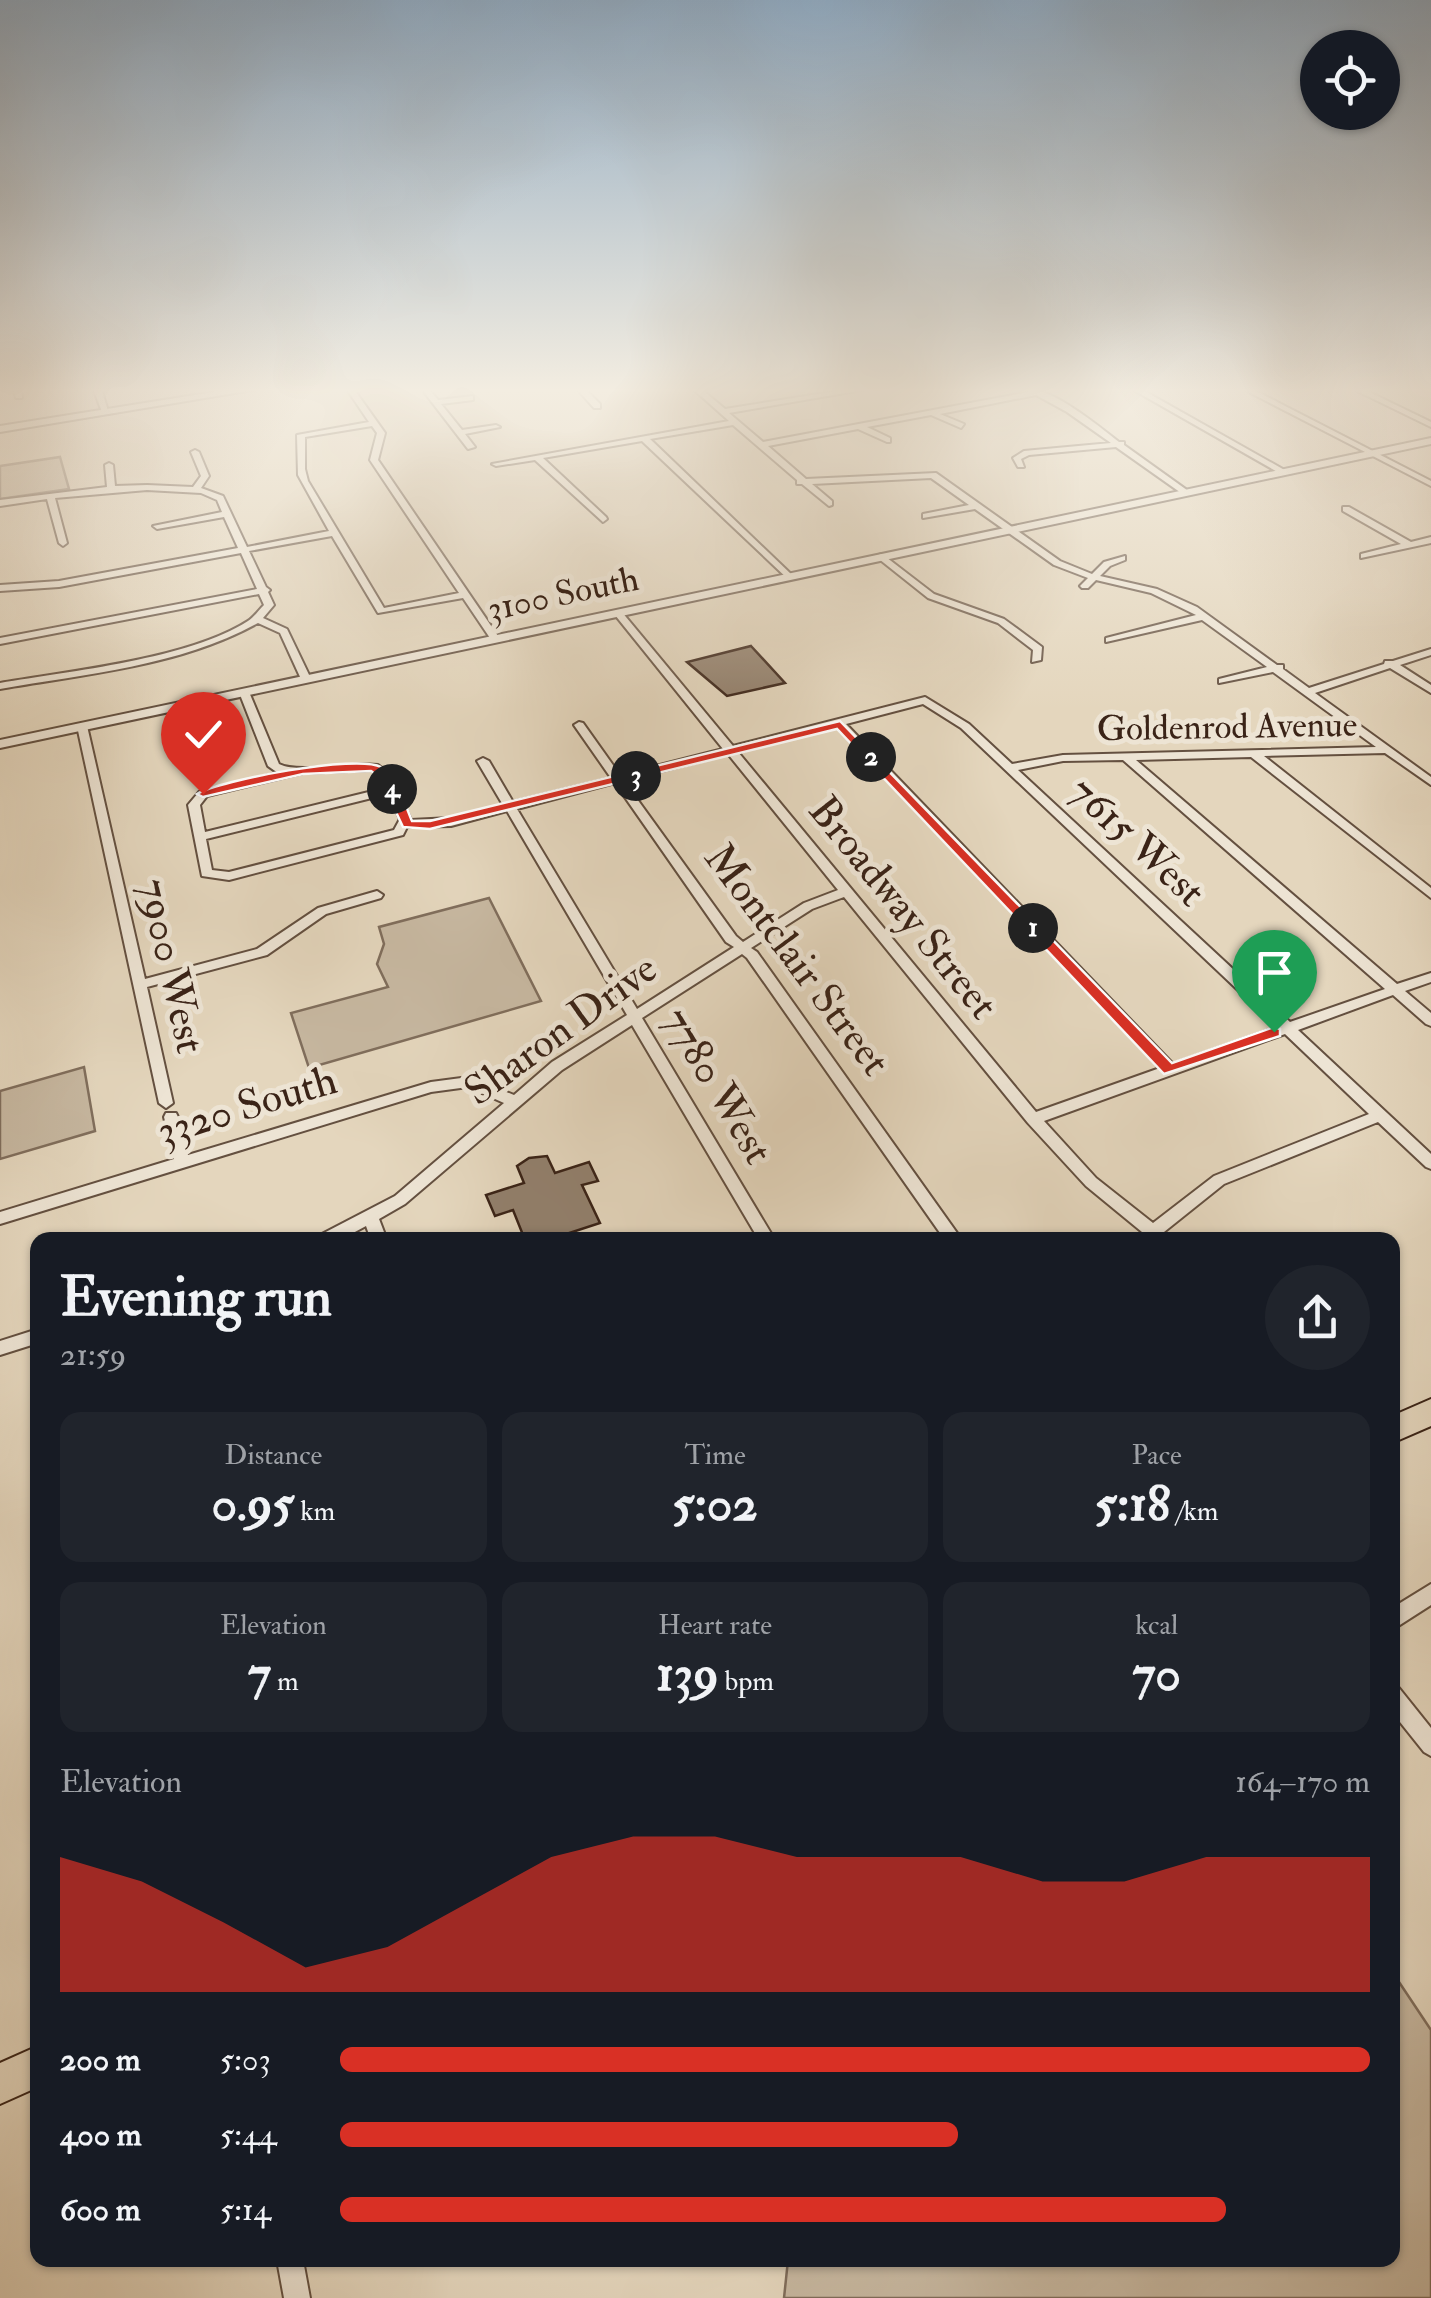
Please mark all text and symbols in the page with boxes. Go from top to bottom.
map controls [1300,30,1400,130]
button: locate [1300,30,1400,130]
street label: 3100 South [484,557,642,631]
pin [161,692,246,795]
street label: Goldenrod Avenue [1096,703,1358,751]
icon: check [176,707,231,762]
pin: 2 [846,732,896,782]
text: 2 [864,739,878,774]
pin: 3 [611,751,661,801]
text: 3 [631,758,641,793]
pin: 4 [367,764,417,814]
street label: 7615 West [1058,766,1216,918]
text: 4 [384,771,400,806]
street label: Broadway Street [797,786,1009,1030]
street label: Montclair Street [693,834,901,1086]
street label: 7900 West [126,874,216,1058]
pin: 1 [1008,903,1058,953]
text: 1 [1028,910,1038,945]
pin [1232,930,1317,1033]
street label: Sharon Drive [455,943,667,1117]
icon: arrive [1247,945,1302,1000]
street label: 7780 West [650,998,784,1174]
street label: 3320 South [151,1054,343,1158]
text: Evening run [60,1263,332,1332]
button: share [1265,1265,1370,1370]
text: 21:59 [60,1335,126,1375]
text: Distance [224,1438,322,1473]
text: Time [684,1438,746,1473]
text: Pace [1132,1438,1182,1473]
text: 0.95 [211,1473,294,1536]
text: 5:02 [672,1473,758,1536]
text: 5:18 [1095,1473,1170,1536]
text: km [294,1494,335,1529]
text: /km [1170,1494,1219,1529]
text: Elevation [220,1608,327,1643]
text: Heart rate [658,1608,772,1643]
text: kcal [1135,1608,1178,1643]
text: 7 [248,1643,271,1706]
text: 139 [656,1643,719,1706]
text: 70 [1132,1643,1181,1706]
text: m [271,1664,299,1699]
text: bpm [719,1664,774,1699]
text: Elevation [60,1762,182,1802]
text: 164–170 m [1235,1762,1370,1802]
text: 200 m [60,2040,141,2080]
text: 5:03 [220,2040,271,2080]
text: 400 m [60,2115,142,2155]
text: 5:44 [220,2115,276,2155]
text: 600 m [60,2190,141,2230]
text: 5:14 [220,2190,271,2230]

